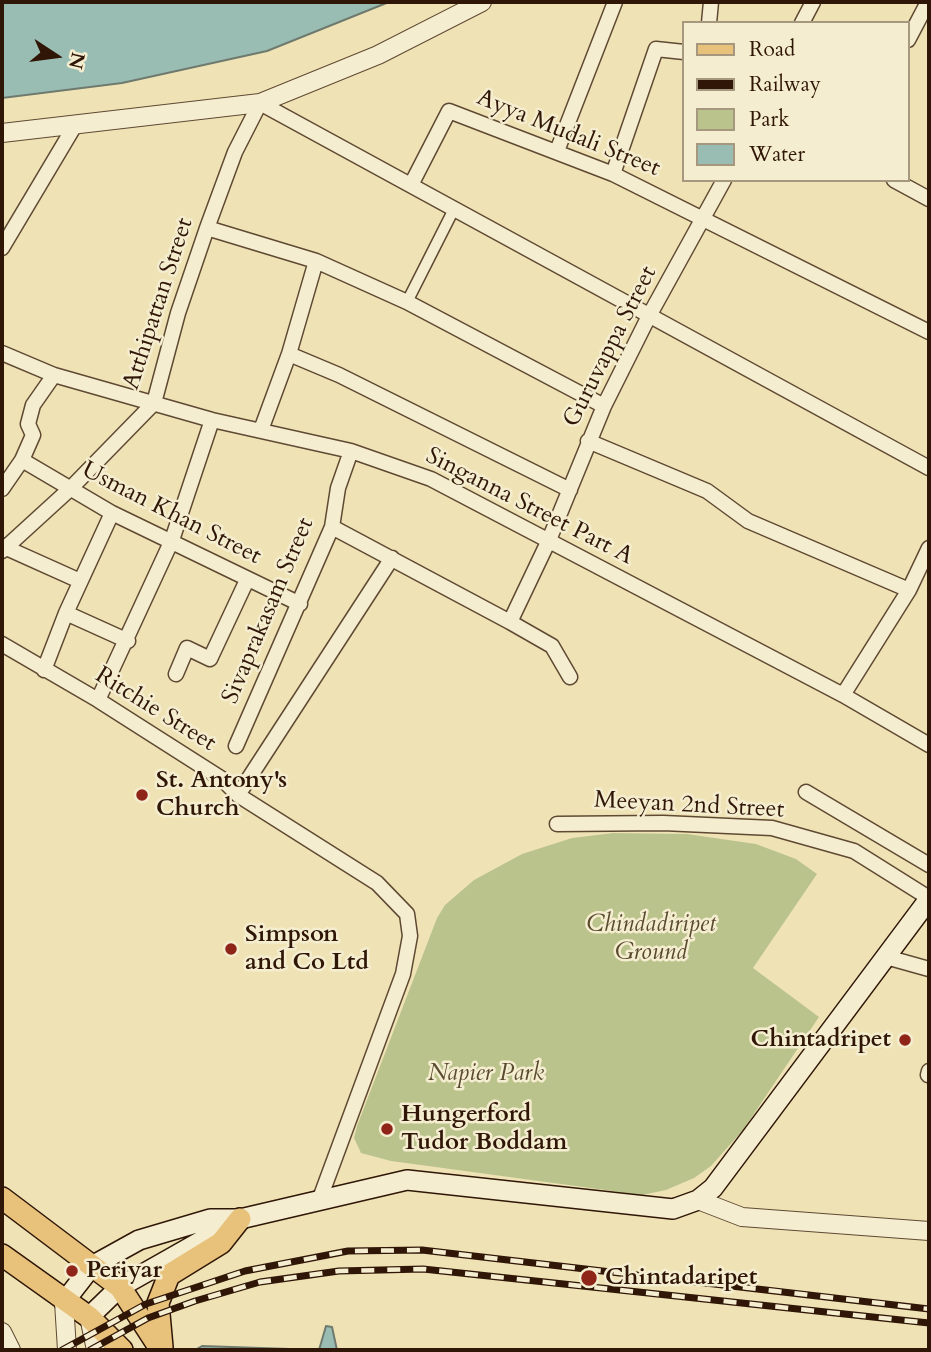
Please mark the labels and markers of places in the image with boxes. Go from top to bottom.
place label: St. Antony's Church [156,767,287,823]
marker: St. Antony's Church [134,787,150,803]
place label: Simpson and Co Ltd [245,921,369,977]
marker: Simpson and Co Ltd [223,941,239,957]
place label: Chintadripet [751,1026,891,1054]
marker: Chintadripet [897,1032,913,1048]
place label: Hungerford Tudor Boddam [401,1101,567,1157]
marker: Hungerford Tudor Boddam [379,1121,395,1137]
place label: Periyar [86,1257,162,1285]
marker: Periyar [64,1263,80,1279]
place label: Chintadaripet [605,1264,757,1292]
marker: Chintadaripet [579,1268,599,1288]

